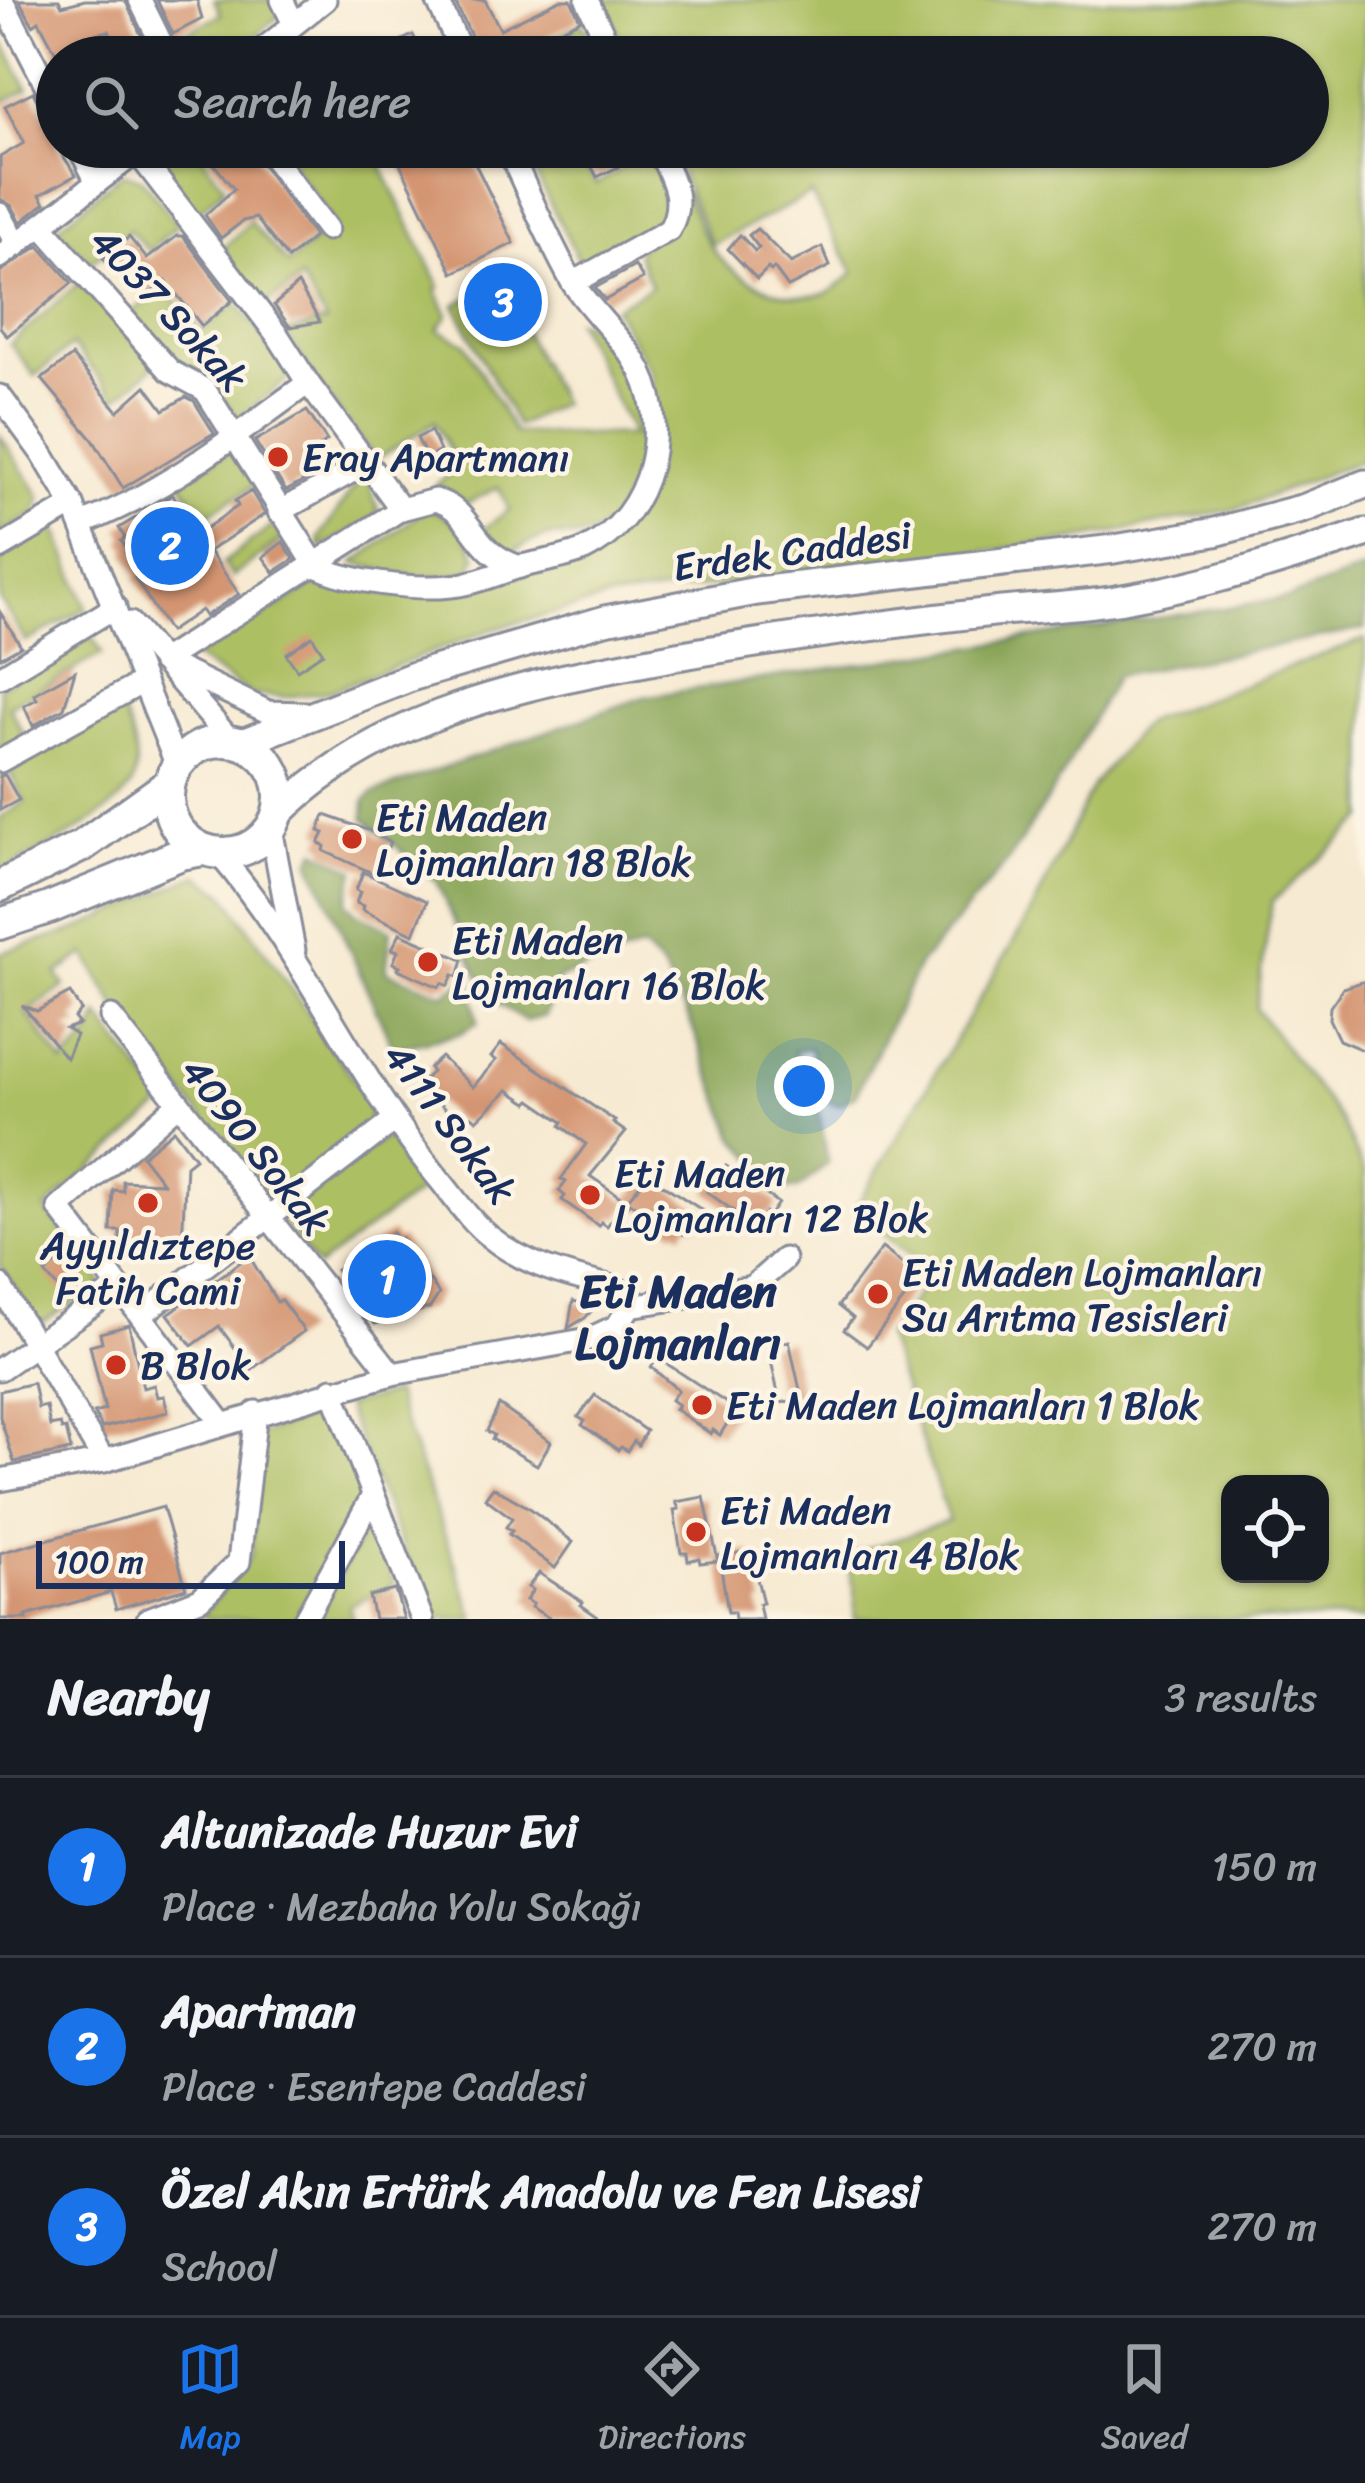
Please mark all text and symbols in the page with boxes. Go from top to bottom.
search box [36,36,1329,168]
text: Search here [174,62,411,142]
icon: search [78,69,144,135]
street label: 4037 Sokak [73,209,265,409]
pin: 3 [464,257,542,347]
place label: Eray Apartmanı [302,423,569,492]
marker: Eray Apartmanı [265,444,291,470]
street label: Erdek Caddesi [669,500,917,602]
pin: 2 [131,501,209,591]
place label: Eti Maden Lojmanları 18 Blok [376,783,692,897]
marker: Eti Maden Lojmanları 18 Blok [339,826,365,852]
place label: Eti Maden Lojmanları 16 Blok [452,906,766,1020]
marker: Eti Maden Lojmanları 16 Blok [415,949,441,975]
street label: 4111 Sokak [365,1026,535,1220]
street label: 4090 Sokak [163,1041,349,1251]
your location [774,1056,834,1116]
place label: Eti Maden Lojmanları 12 Blok [614,1139,929,1253]
marker: Eti Maden Lojmanları 12 Blok [577,1182,603,1208]
marker: Ayyıldıztepe Fatih Cami [135,1190,161,1216]
place label: Ayyıldıztepe Fatih Cami [39,1211,256,1325]
pin: 1 [348,1234,426,1324]
place label: Eti Maden Lojmanları Su Arıtma Tesisleri [902,1238,1262,1352]
district label: Eti Maden Lojmanları [575,1252,781,1384]
marker: Eti Maden Lojmanları Su Arıtma Tesisleri [865,1281,891,1307]
place label: B Blok [140,1331,252,1400]
marker: B Blok [103,1352,129,1378]
place label: Eti Maden Lojmanları 1 Blok [726,1371,1200,1440]
marker: Eti Maden Lojmanları 1 Blok [689,1392,715,1418]
map controls [1221,1475,1329,1583]
button: locate [1221,1475,1329,1583]
place label: Eti Maden Lojmanları 4 Blok [720,1476,1020,1590]
marker: Eti Maden Lojmanları 4 Blok [683,1519,709,1545]
text: 100 m [54,1533,144,1591]
scale bar [36,1535,345,1588]
text: Nearby [48,1652,209,1742]
text: 3 results [1164,1663,1317,1732]
text: Altunizade Huzur Evi [162,1792,577,1872]
text: 1 [79,1832,95,1901]
text: 150 m [1212,1832,1317,1901]
text: Place · Mezbaha Yolu Sokağı [162,1872,641,1941]
text: Apartman [162,1972,356,2052]
text: 2 [76,2012,98,2081]
text: 270 m [1207,2012,1317,2081]
text: Place · Esentepe Caddesi [162,2052,586,2121]
text: Özel Akın Ertürk Anadolu ve Fen Lisesi [162,2152,921,2232]
text: 3 [76,2192,98,2261]
text: 270 m [1207,2192,1317,2261]
text: School [162,2232,277,2301]
tab: Map [177,2336,243,2466]
tab: Directions [598,2336,746,2466]
tab: Saved [1101,2336,1188,2466]

